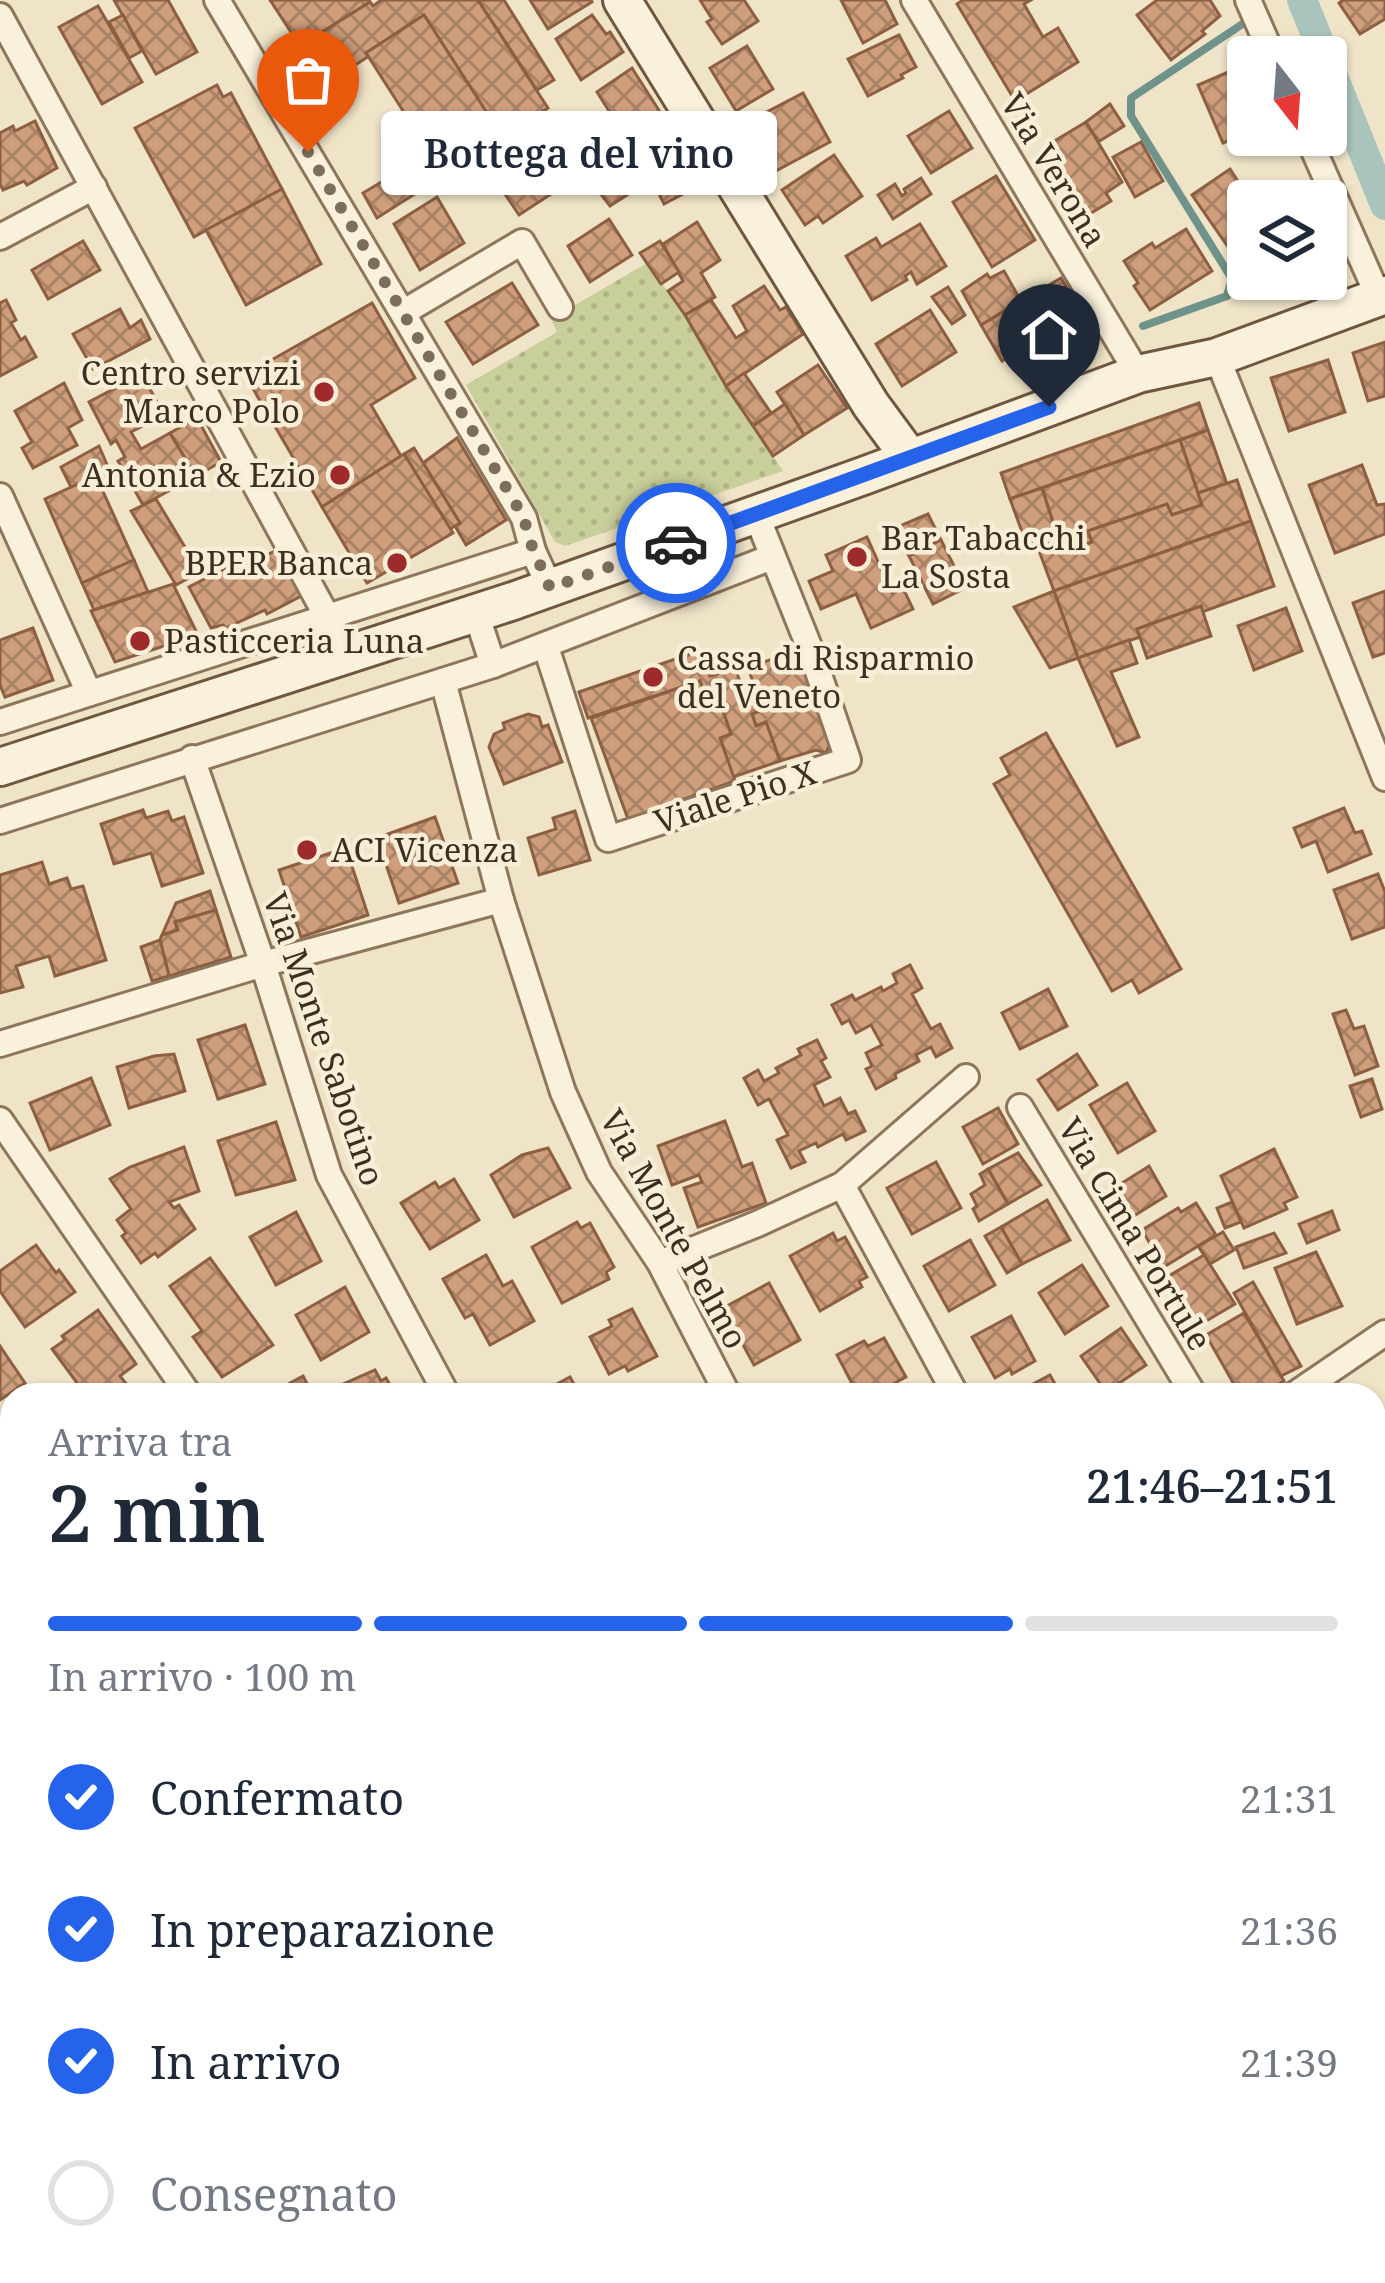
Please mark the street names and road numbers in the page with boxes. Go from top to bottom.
street label: Via Verona [991,84,1118,255]
street label: Viale Pio X [648,749,822,844]
street label: Via Monte Sabotino [253,886,396,1192]
street label: Via Monte Pelmo [590,1101,759,1357]
street label: Via Cima Portule [1048,1109,1223,1359]

